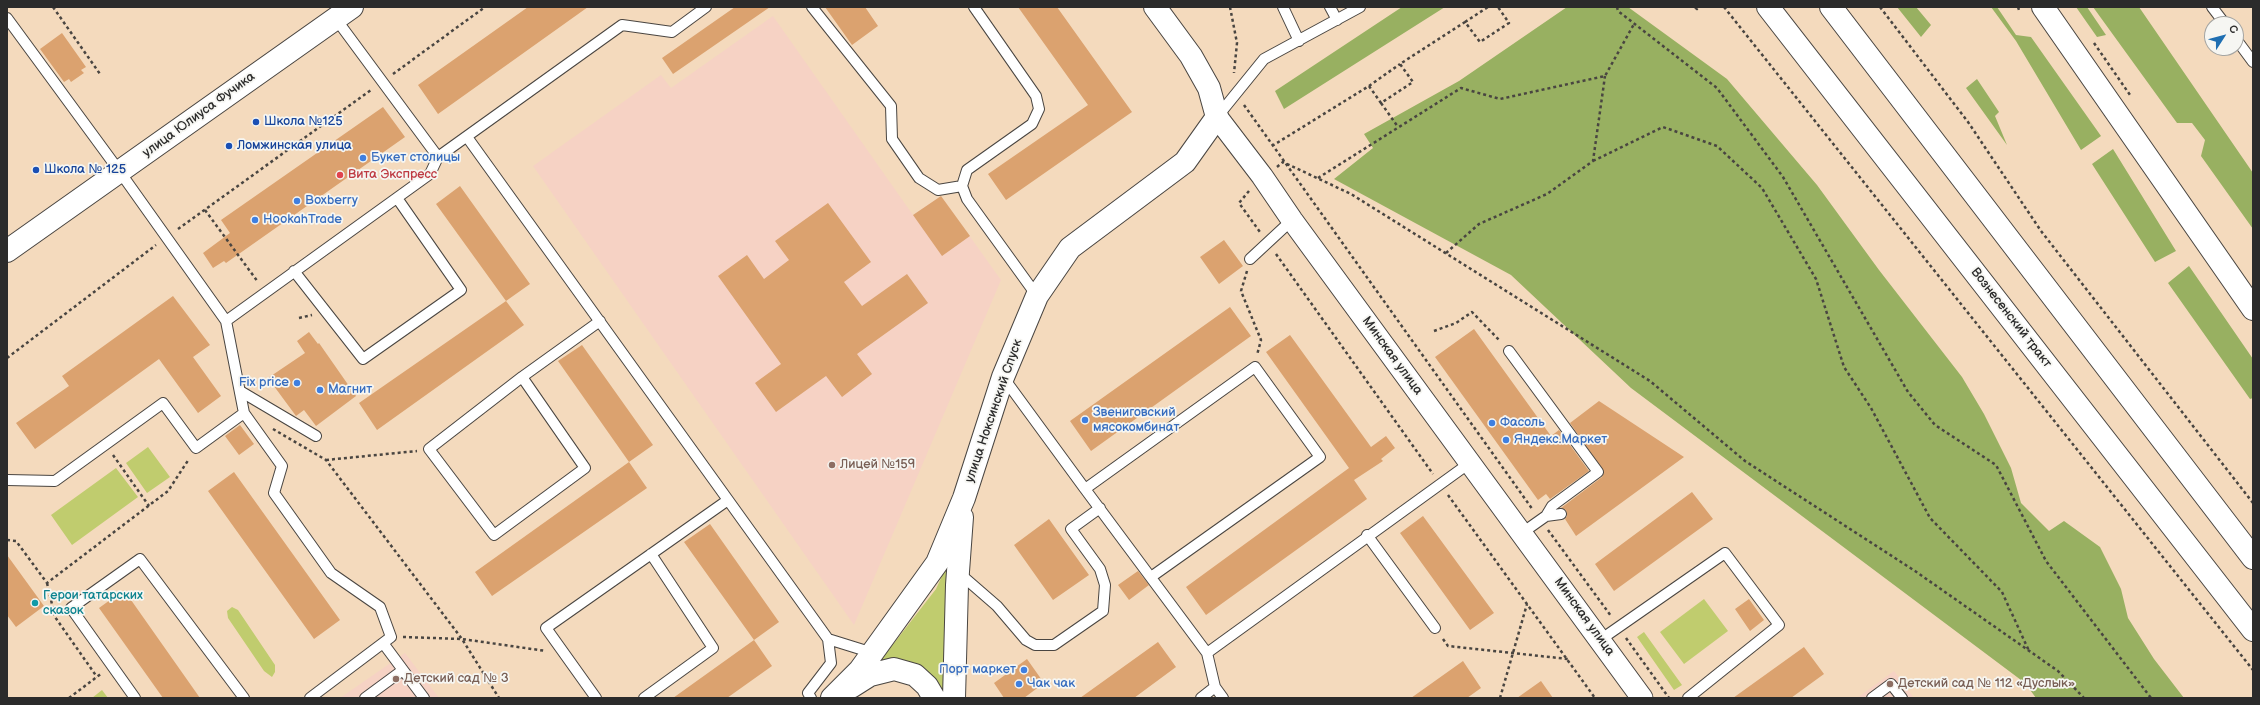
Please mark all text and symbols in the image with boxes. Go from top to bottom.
north arrow [2204,16,2244,56]
text: С [2226,22,2241,36]
street label: улица Юлиуса Фучика [140,69,258,161]
place label: Школа №125 [264,114,343,130]
marker: Школа №125 [251,117,261,127]
place label: Ломжинская улица [237,138,352,154]
marker: Ломжинская улица [224,141,234,151]
place label: Букет столицы [371,150,460,166]
marker: Букет столицы [358,153,368,163]
place label: Школа № 125 [44,162,126,178]
marker: Школа № 125 [31,165,41,175]
place label: Вита Экспресс [348,167,437,183]
marker: Вита Экспресс [335,170,345,180]
place label: Boxberry [305,193,358,209]
marker: Boxberry [292,196,302,206]
place label: HookahTrade [263,212,342,228]
marker: HookahTrade [250,215,260,225]
street label: Вознесенский тракт [1967,265,2055,371]
street label: Минская улица [1358,314,1426,398]
street label: улица Ноксинский Спуск [962,337,1026,485]
place label: Fix price [239,375,289,391]
marker: Fix price [292,378,302,388]
place label: Магнит [328,382,372,398]
marker: Магнит [315,385,325,395]
place label: Звениговский мясокомбинат [1093,405,1179,436]
marker: Звениговский мясокомбинат [1080,415,1090,425]
place label: Фасоль [1500,415,1545,431]
marker: Фасоль [1487,418,1497,428]
place label: Яндекс.Маркет [1514,432,1607,448]
marker: Яндекс.Маркет [1501,435,1511,445]
place label: Лицей №159 [840,457,915,473]
marker: Лицей №159 [827,460,837,470]
street label: Минская улица [1550,575,1618,659]
place label: Герои татарских сказок [43,588,143,619]
marker: Герои татарских сказок [30,598,40,608]
place label: Порт маркет [939,662,1016,678]
marker: Порт маркет [1019,665,1029,675]
place label: Детский сад № 3 [404,671,509,687]
marker: Детский сад № 3 [391,674,401,684]
place label: Чак чак [1027,676,1075,692]
place label: Детский сад № 112 «Дуслык» [1898,676,2075,692]
marker: Чак чак [1014,679,1024,689]
marker: Детский сад № 112 «Дуслык» [1885,679,1895,689]

